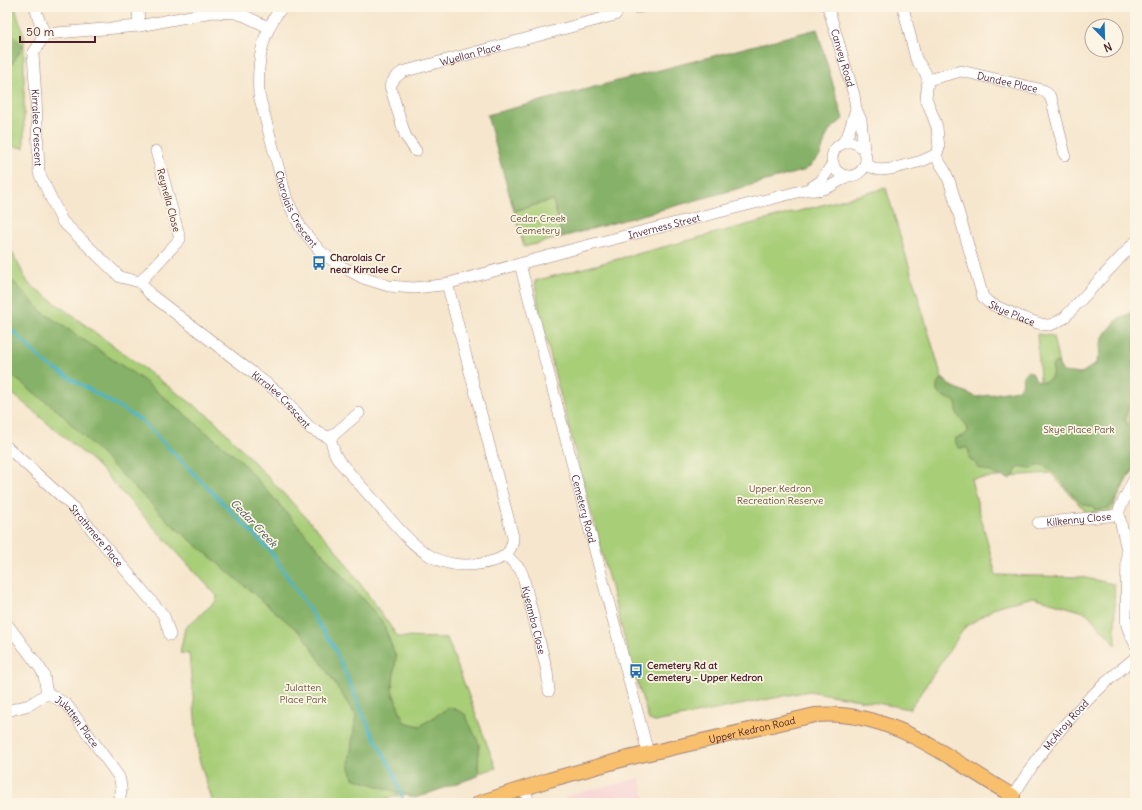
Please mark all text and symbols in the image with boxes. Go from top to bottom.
scale bar [20,18,95,44]
north arrow [1084,18,1124,58]
text: 50 m [26,24,55,39]
street label: Canvey Road [828,27,857,89]
text: N [1102,39,1114,55]
street label: Wyellan Place [438,40,502,69]
street label: Dundee Place [976,69,1039,96]
street label: Kirralee Crescent [28,89,45,167]
street label: Reynella Close [154,167,183,233]
street label: Charolais Crescent [272,169,321,251]
street label: Inverness Street [627,211,702,242]
park label: Cedar Creek Cemetery [510,212,566,237]
place label: Charolais Cr near Kirralee Cr [330,251,402,276]
bus stop icon: Charolais Cr near Kirralee Cr [311,255,327,271]
street label: Skye Place [986,298,1037,329]
street label: Kirralee Crescent [249,368,314,431]
park label: Skye Place Park [1043,423,1115,436]
street label: Cemetery Road [568,473,599,545]
park label: Upper Kedron Recreation Reserve [737,482,823,507]
water label: Cedar Creek [228,496,281,551]
street label: Strathmere Place [66,502,126,570]
street label: Kilkenny Close [1046,510,1112,529]
street label: Kyeamba Close [519,585,549,656]
place label: Cemetery Rd at Cemetery - Upper Kedron [647,659,763,684]
bus stop icon: Cemetery Rd at Cemetery - Upper Kedron [628,663,644,679]
park label: Julatten Place Park [279,681,327,706]
street label: Julatten Place [52,693,101,750]
street label: McAlroy Road [1041,697,1092,753]
street label: Upper Kedron Road [708,714,797,746]

